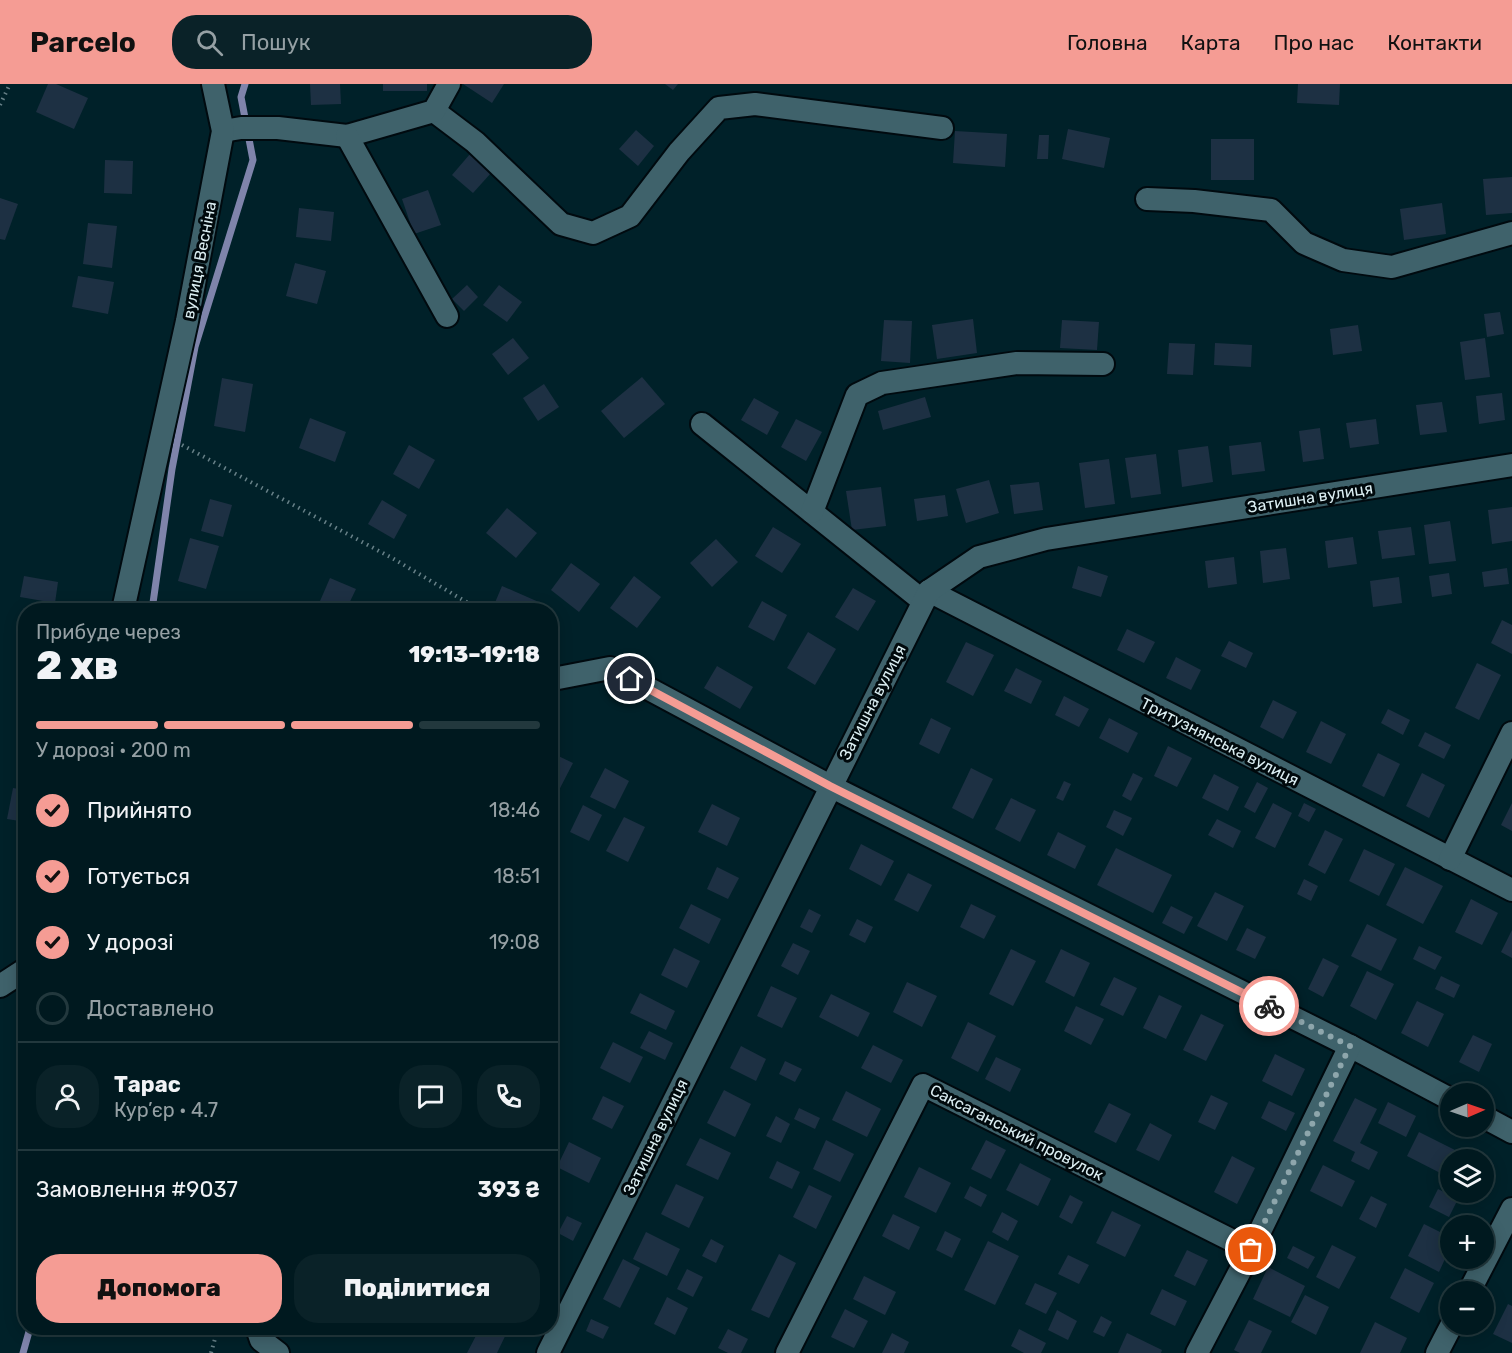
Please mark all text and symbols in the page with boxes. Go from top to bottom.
search box [172,15,592,69]
text: Parcelo [30,26,136,59]
icon: search [193,26,226,59]
text: Пошук [241,29,310,56]
text: Головна [1067,30,1148,55]
text: Карта [1181,30,1241,55]
text: Про нас [1274,30,1354,55]
text: Контакти [1387,30,1482,55]
street label: вулиця Весніна [179,200,220,321]
street label: Затишна вулиця [1246,478,1374,517]
text: Прибуде через [36,620,181,644]
text: 19:13–19:18 [409,641,540,668]
street label: Затишна вулиця [835,641,910,763]
text: 2 хв [36,643,118,689]
pin [604,653,655,704]
icon: home [613,662,646,695]
street label: Тритузнянська вулиця [1138,693,1302,790]
text: У дорозі · 200 m [36,738,191,762]
icon: check [36,794,69,827]
text: Прийнято [87,797,192,824]
text: 18:46 [489,798,540,822]
icon: check [36,860,69,893]
text: Готується [87,863,190,890]
text: 18:51 [493,864,540,888]
icon: check [36,926,69,959]
text: У дорозі [87,929,174,956]
text: 19:08 [489,930,540,954]
courier [1239,976,1299,1036]
icon: bike [1253,990,1286,1023]
text: Доставлено [87,995,214,1022]
button: person [36,1065,99,1128]
button: chat [399,1065,462,1128]
button: phone [477,1065,540,1128]
text: Тарас [114,1071,181,1098]
street label: Затишна вулиця [619,1076,692,1198]
street label: Саксаганський провулок [927,1080,1107,1185]
north arrow [1440,1083,1494,1137]
map controls [1440,1083,1494,1335]
text: Кур’єр · 4.7 [114,1098,218,1122]
button: layers [1440,1149,1494,1203]
text: Замовлення #9037 [36,1176,238,1203]
text: 393 ₴ [477,1176,540,1203]
button: + [1440,1215,1494,1269]
pin [1225,1224,1276,1275]
icon: bag [1234,1233,1267,1266]
button: Допомога [36,1254,282,1323]
button: Поділитися [294,1254,540,1323]
button: − [1440,1281,1494,1335]

